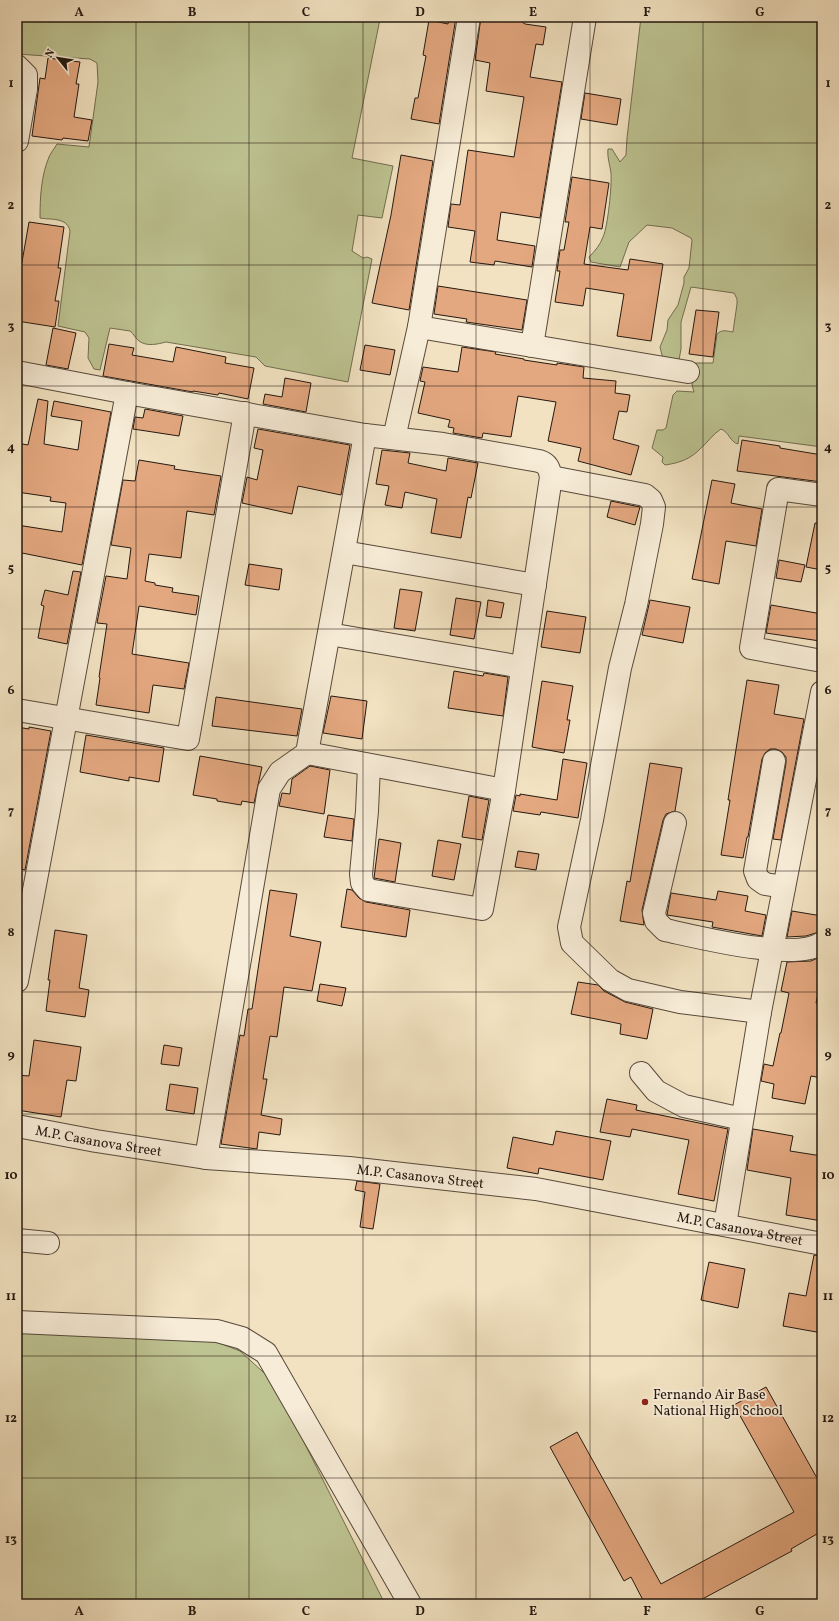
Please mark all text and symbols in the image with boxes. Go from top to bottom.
text: A [74,4,84,22]
text: B [188,4,197,22]
text: C [302,4,310,22]
text: D [415,4,425,22]
text: E [529,4,537,22]
text: F [643,4,651,22]
text: G [755,4,765,22]
north arrow [38,38,78,78]
text: N [42,47,59,61]
text: 1 [8,75,14,93]
text: 1 [825,75,831,93]
text: 2 [8,197,15,215]
text: 2 [825,197,832,215]
text: 3 [8,318,15,336]
text: 3 [825,318,832,336]
text: 4 [7,439,15,457]
text: 4 [824,439,832,457]
text: 5 [8,560,14,578]
text: 5 [825,560,831,578]
text: 6 [7,682,15,700]
text: 6 [824,682,832,700]
text: 7 [8,803,14,821]
text: 7 [825,803,831,821]
text: 8 [7,924,15,942]
text: 8 [824,924,832,942]
text: 9 [7,1046,15,1064]
text: 9 [824,1046,832,1064]
street label: M.P. Casanova Street [34,1122,163,1162]
street label: M.P. Casanova Street [356,1161,485,1194]
text: 10 [4,1167,18,1185]
text: 10 [821,1167,835,1185]
street label: M.P. Casanova Street [675,1208,804,1251]
text: 11 [6,1288,16,1306]
text: 11 [823,1288,833,1306]
place label: Fernando Air Base National High School [653,1386,783,1421]
marker: Fernando Air Base National High School [640,1397,650,1407]
text: 12 [5,1410,17,1428]
text: 12 [822,1410,834,1428]
text: 13 [5,1531,17,1549]
text: 13 [822,1531,834,1549]
text: A [74,1603,84,1621]
text: B [188,1603,197,1621]
text: C [302,1603,310,1621]
text: D [415,1603,425,1621]
text: E [529,1603,537,1621]
text: F [643,1603,651,1621]
text: G [755,1603,765,1621]

